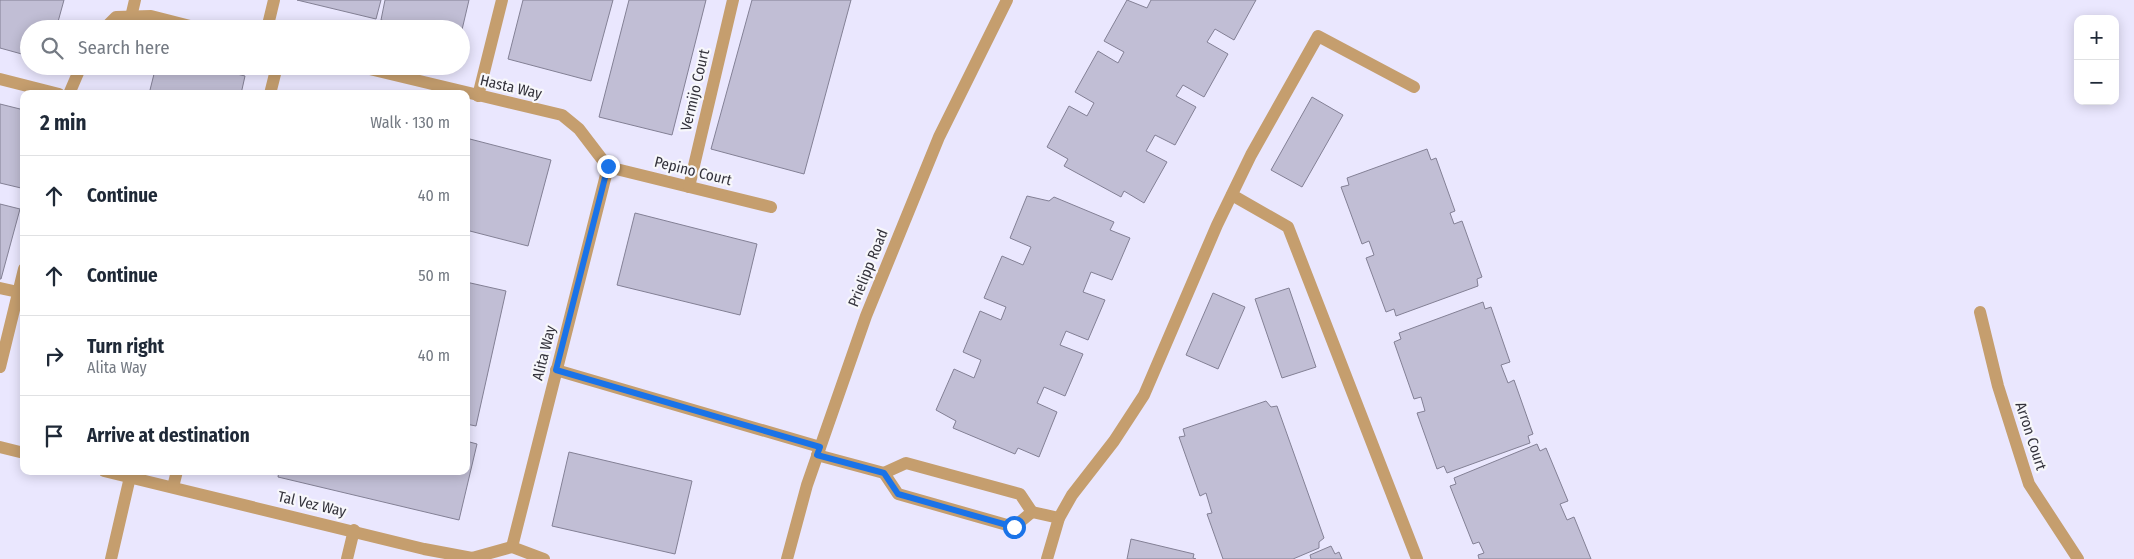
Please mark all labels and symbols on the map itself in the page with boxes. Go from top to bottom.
street label: Vermijo Court [677,47,713,133]
street label: Hasta Way [478,71,544,103]
street label: Pepino Court [652,153,734,189]
route end [597,155,620,178]
street label: Prielipp Road [844,226,892,310]
street label: Alita Way [529,323,560,382]
street label: Arron Court [2012,400,2050,472]
street label: Tal Vez Way [276,487,348,521]
route start [1003,516,1026,539]

